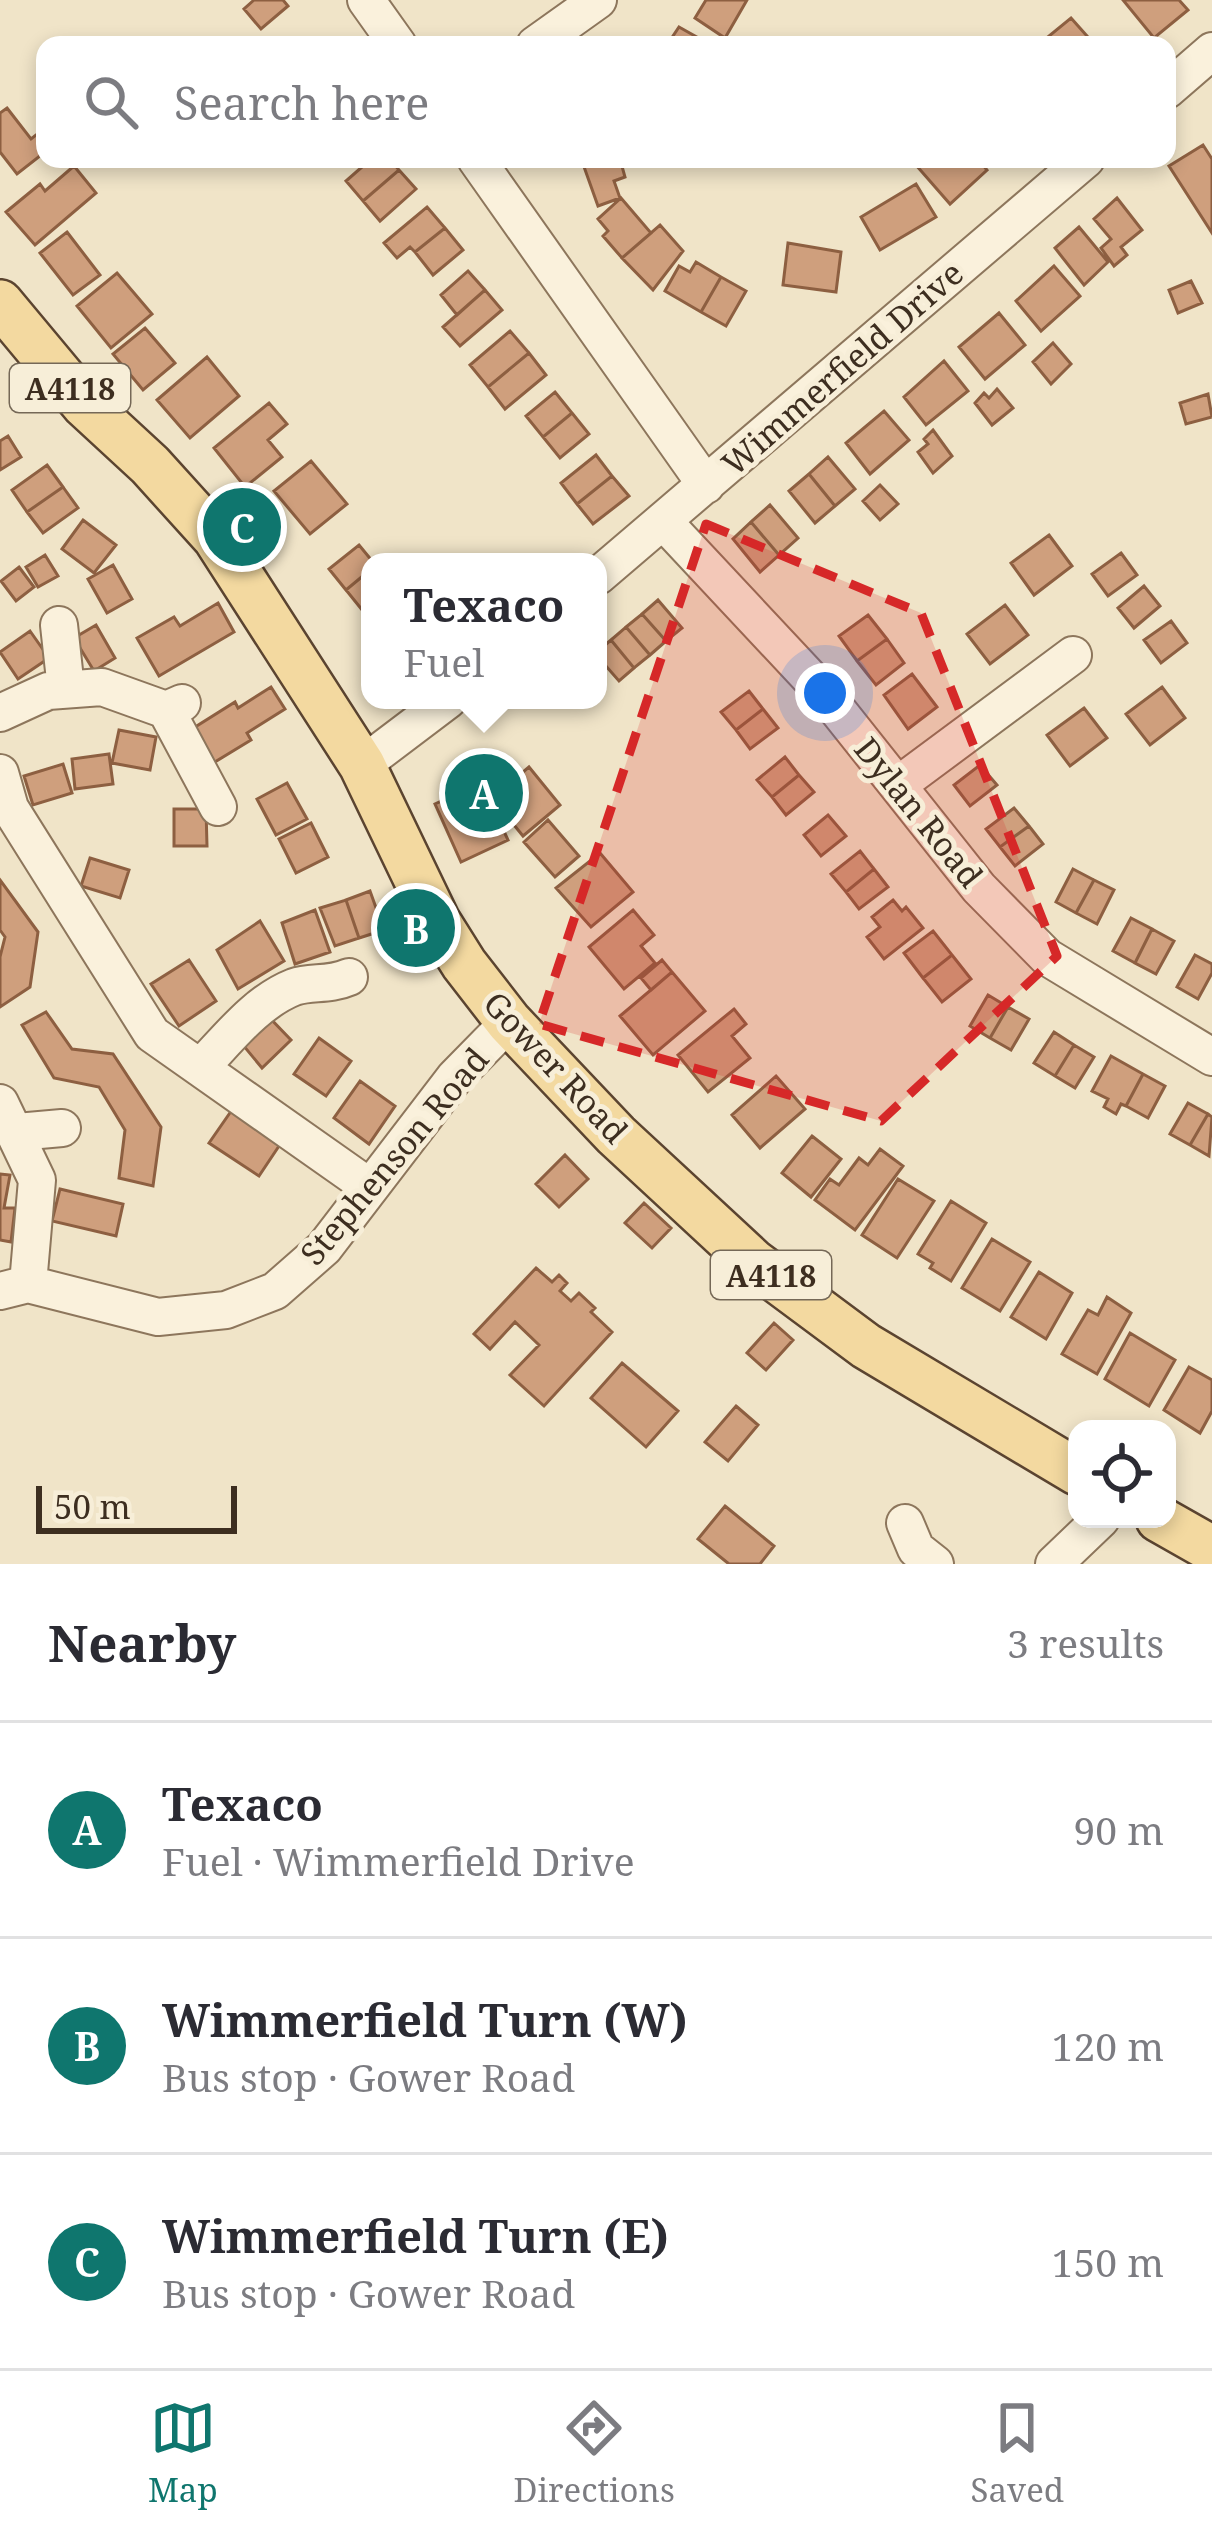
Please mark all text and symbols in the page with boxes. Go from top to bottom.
search box [36,36,1176,168]
icon: search [78,69,144,135]
text: Search here [174,72,429,133]
street label: Wimmerfield Drive [712,251,972,485]
road number: A4118 [10,364,130,412]
pin: C [203,482,281,572]
popup [361,553,607,709]
text: Texaco [404,574,564,635]
text: Fuel [404,635,484,688]
your location [795,663,855,723]
street label: Dylan Road [845,728,993,896]
pin: A [445,748,523,838]
pin: B [377,883,455,973]
street label: Gower Road [474,981,638,1153]
street label: Stephenson Road [290,1038,498,1274]
road number: A4118 [711,1251,831,1299]
map controls [1068,1420,1176,1528]
button: locate [1068,1420,1176,1528]
scale bar [36,1480,237,1533]
text: 50 m [54,1484,131,1529]
text: Nearby [48,1607,236,1677]
text: 3 results [1007,1616,1164,1669]
text: Texaco [162,1773,323,1834]
text: A [72,1803,102,1856]
text: 90 m [1073,1803,1164,1856]
text: Fuel · Wimmerfield Drive [162,1834,635,1887]
text: Wimmerfield Turn (W) [162,1989,687,2050]
text: B [74,2019,100,2072]
text: 120 m [1052,2019,1164,2072]
text: Bus stop · Gower Road [162,2050,575,2103]
text: Wimmerfield Turn (E) [162,2205,669,2266]
text: C [74,2235,100,2288]
text: 150 m [1052,2235,1164,2288]
text: Bus stop · Gower Road [162,2266,575,2319]
tab: Map [148,2395,218,2512]
tab: Directions [513,2395,675,2512]
tab: Saved [971,2395,1064,2512]

